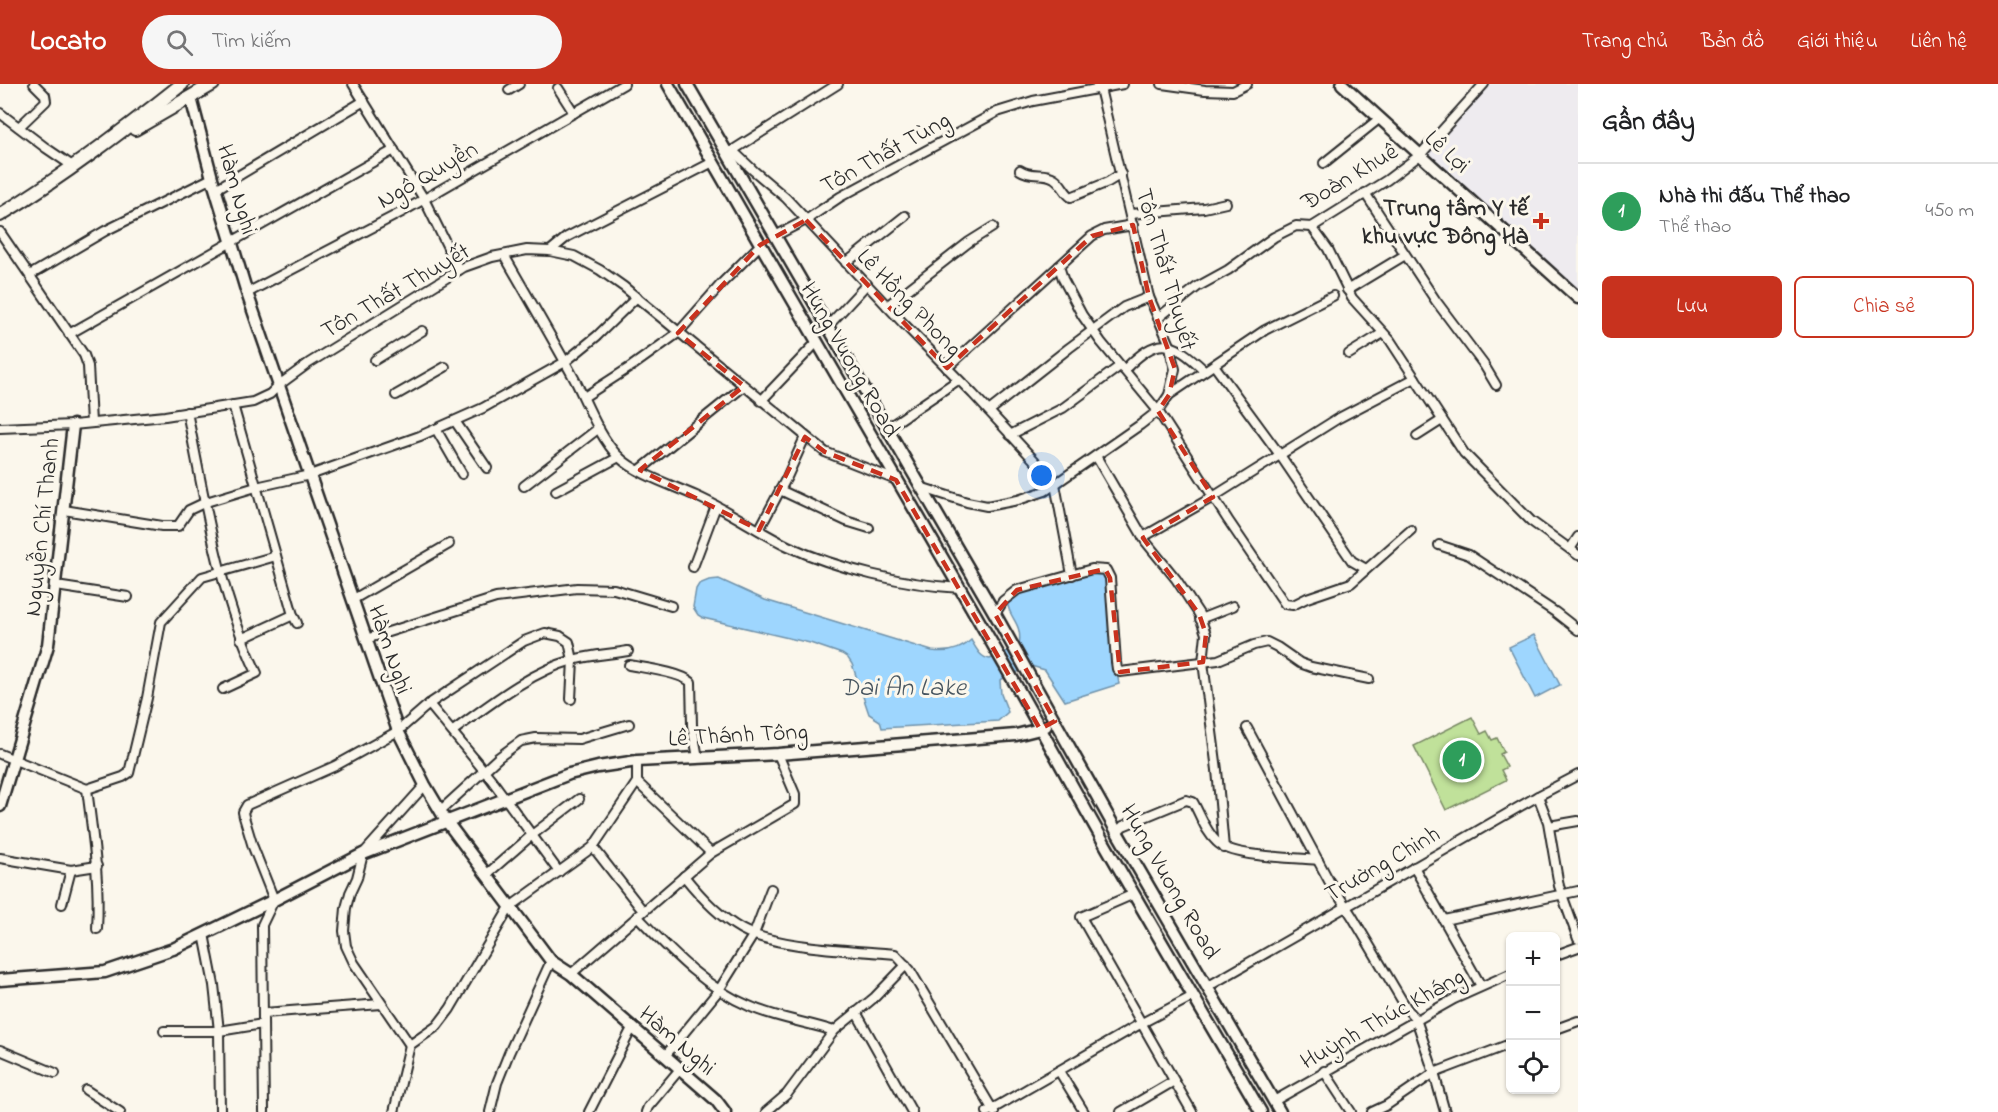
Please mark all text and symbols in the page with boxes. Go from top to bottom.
search box [142,15,562,69]
text: Locato [30,22,106,63]
icon: search [163,26,196,59]
text: Tìm kiếm [211,26,291,58]
text: Trang chủ [1582,27,1668,57]
text: Bản đồ [1701,27,1764,57]
text: Giới thiệu [1797,27,1878,57]
text: Liên hệ [1911,27,1968,57]
street label: Tôn Thất Tùng [815,104,958,204]
text: Gần đây [1602,104,1695,142]
street label: Lê Lợi [1416,123,1477,183]
street label: Ngô Quyền [371,133,486,220]
street label: Đoàn Khuê [1294,135,1406,221]
street label: Hàm Nghi [206,140,265,239]
text: Nhà thi đấu Thể thao [1659,181,1850,213]
street label: Tôn Thất Thuyết [1124,185,1204,355]
place label: Trung tâm Y tế khu vực Đông Hà [1362,192,1530,256]
text: 1 [1618,197,1625,226]
text: 450 m [1925,197,1974,226]
marker: Trung tâm Y tế khu vực Đông Hà [1532,212,1550,230]
text: Thể thao [1659,213,1731,242]
street label: Tôn Thất Thuyết [315,235,478,350]
street label: Lê Hồng Phong [847,241,969,366]
street label: Hung Vuong Road [790,276,908,445]
button: Lưu [1602,276,1782,338]
button: Chia sẻ [1794,276,1974,338]
street label: Nguyễn Chí Thanh [17,436,71,618]
your location [1027,461,1056,490]
street label: Hàm Nghi [357,600,420,699]
water label: Dai An Lake [840,670,968,708]
street label: Lê Thánh Tông [667,715,809,758]
pin: 1 [1442,738,1482,782]
street label: Hung Vuong Road [1110,798,1228,967]
street label: Trường Chinh [1319,818,1447,912]
map controls [1506,932,1560,1094]
button: + [1506,932,1560,986]
street label: Huỳnh Thúc Kháng [1294,960,1472,1081]
button: − [1506,986,1560,1040]
street label: Hàm Nghi [630,998,723,1085]
button: locate [1506,1040,1560,1094]

